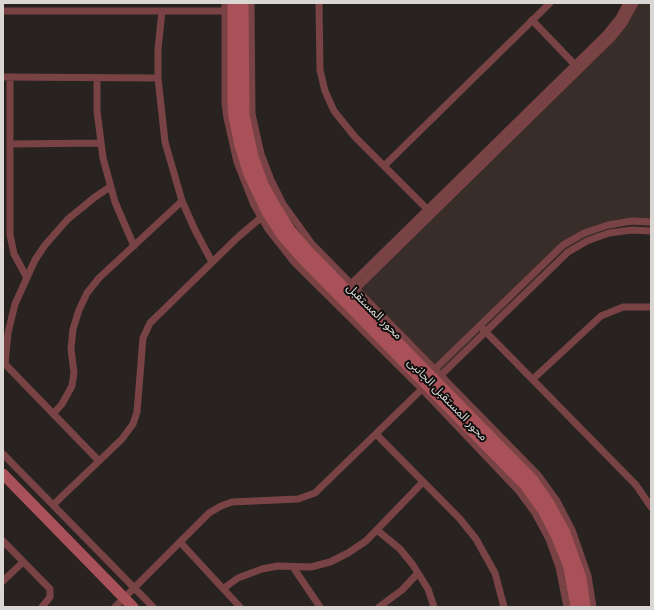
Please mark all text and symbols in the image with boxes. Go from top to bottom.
street label: محور المستقبل [343,281,405,343]
street label: محور المستقبل الجانبى [404,356,490,444]

